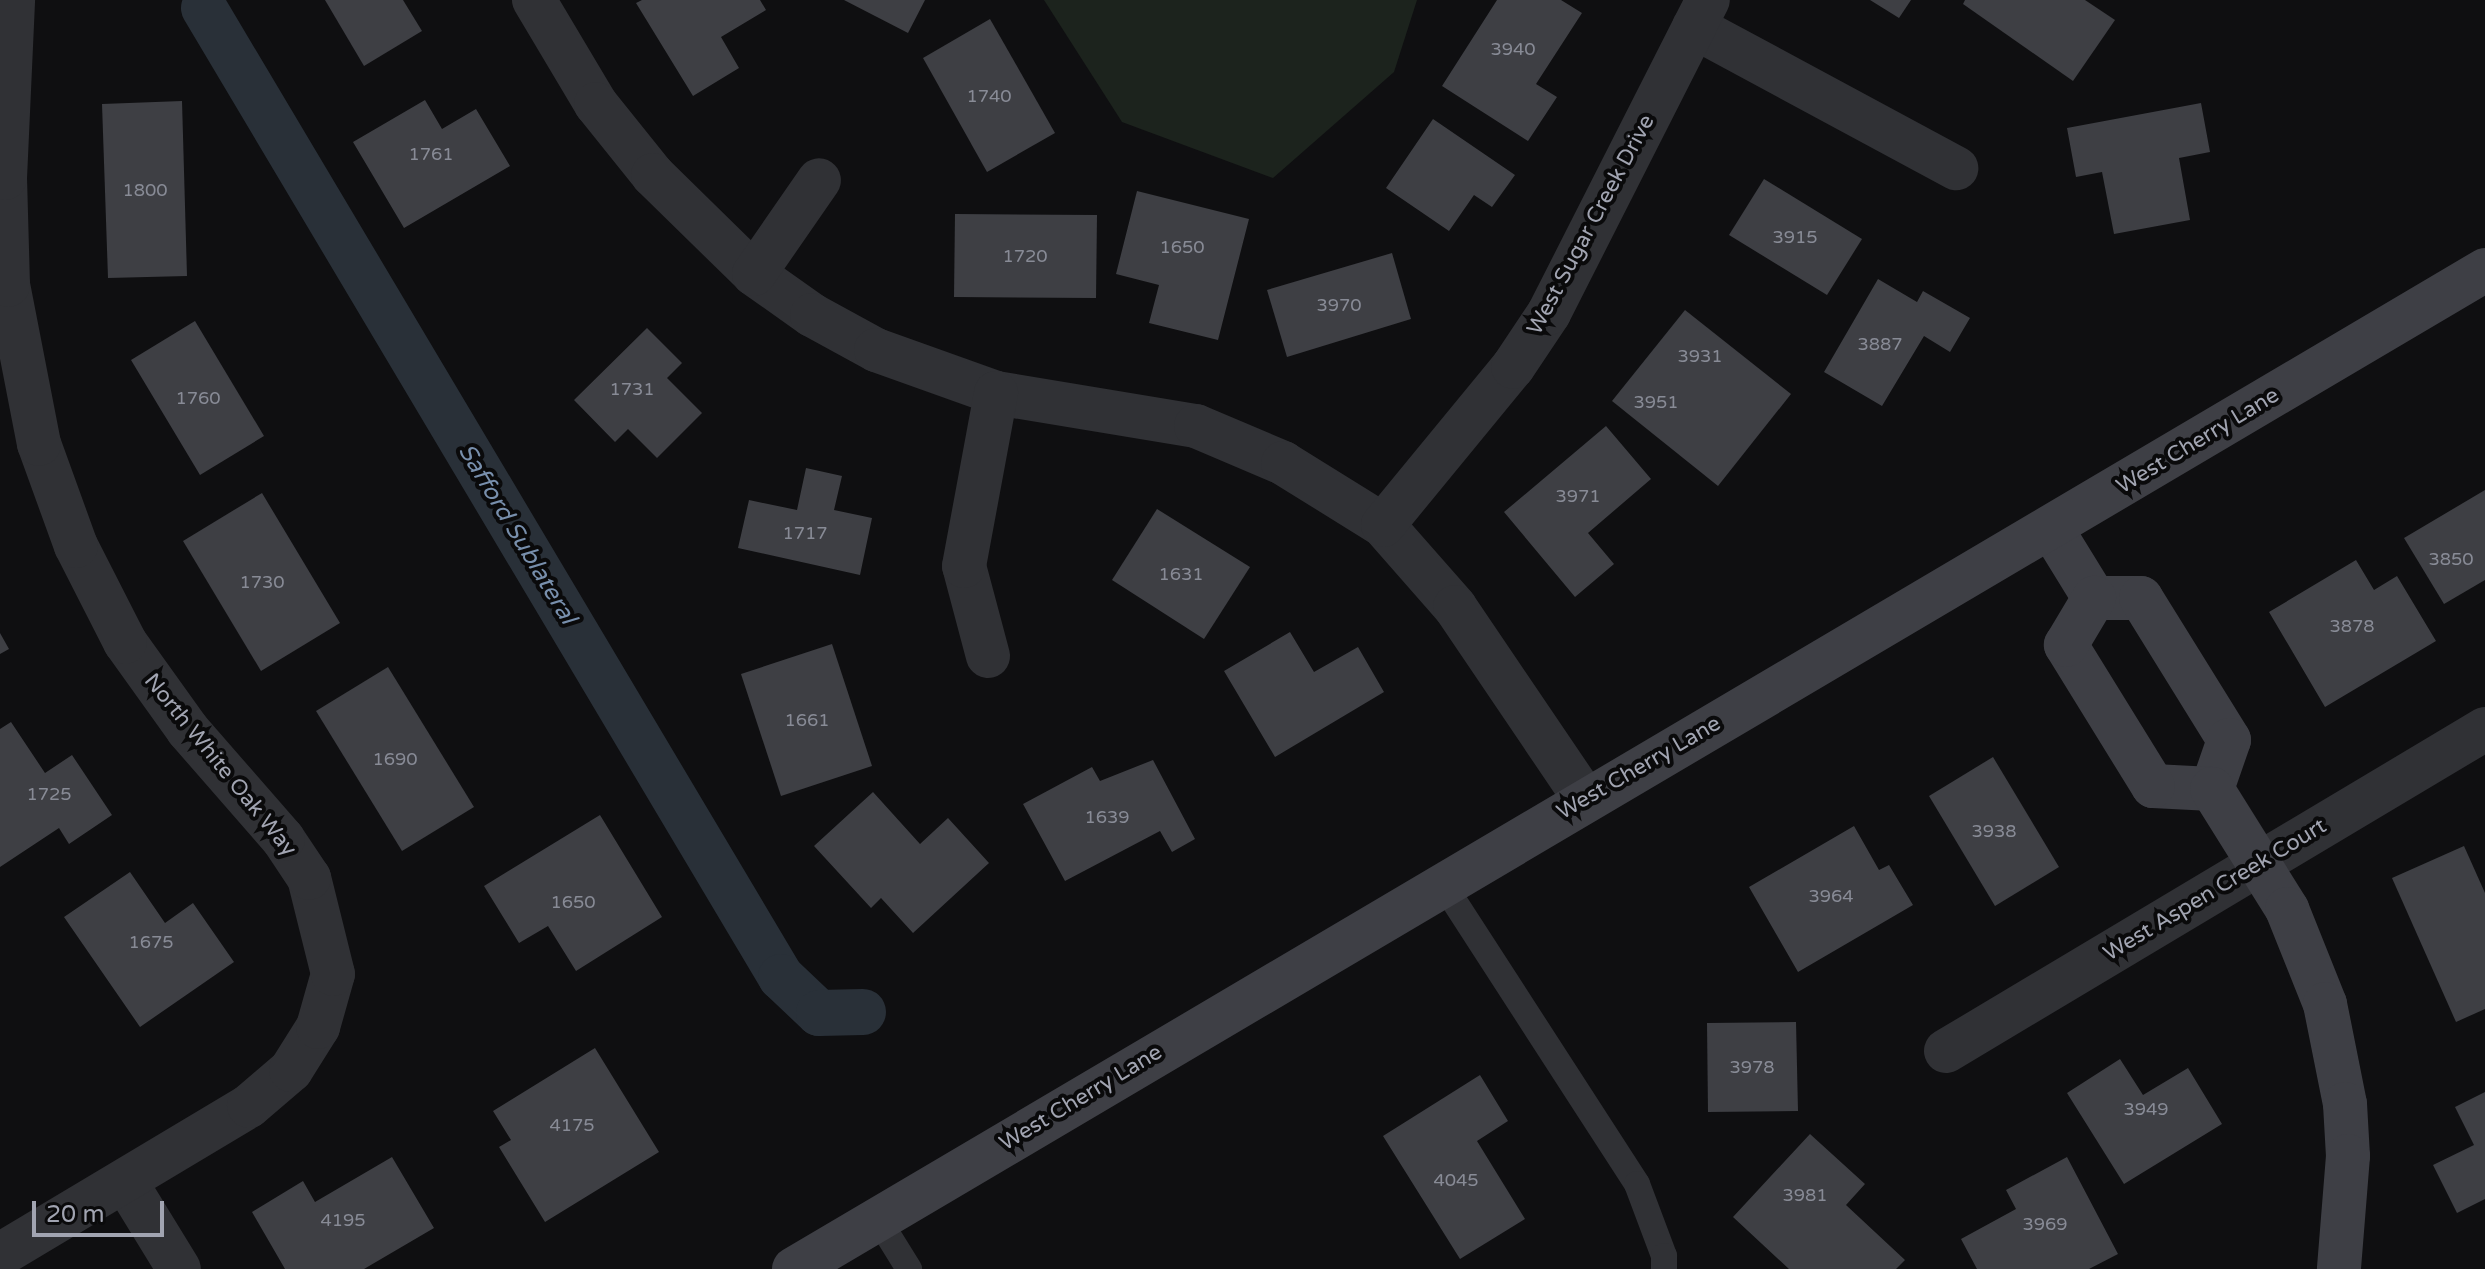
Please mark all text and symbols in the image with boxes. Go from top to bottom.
house number: 3940 [1490,38,1536,60]
house number: 1740 [966,85,1012,107]
street label: West Sugar Creek Drive [1522,110,1660,340]
house number: 1761 [408,143,454,165]
house number: 1800 [122,179,168,201]
house number: 3915 [1772,226,1818,248]
house number: 1650 [1159,236,1205,258]
house number: 1720 [1002,245,1048,267]
house number: 3970 [1316,294,1362,316]
house number: 3887 [1857,333,1903,355]
house number: 3931 [1677,345,1723,367]
house number: 1731 [609,378,655,400]
street label: West Cherry Lane [2112,382,2284,500]
house number: 1760 [175,387,221,409]
house number: 3951 [1633,391,1679,413]
water label: Safford Sublateral [452,439,582,629]
house number: 3971 [1555,485,1601,507]
house number: 1717 [782,522,828,544]
house number: 3850 [2428,548,2474,570]
house number: 1631 [1158,563,1204,585]
house number: 1730 [239,571,285,593]
house number: 3878 [2329,615,2375,637]
street label: North White Oak Way [138,668,302,862]
house number: 1661 [784,709,830,731]
street label: West Cherry Lane [1552,710,1726,826]
house number: 1690 [372,748,418,770]
house number: 1725 [26,783,72,805]
house number: 1639 [1084,806,1130,828]
street label: West Aspen Creek Court [2099,813,2331,967]
house number: 3938 [1971,820,2017,842]
house number: 3964 [1808,885,1854,907]
house number: 1650 [550,891,596,913]
house number: 1675 [128,931,174,953]
street label: West Cherry Lane [995,1039,1167,1157]
house number: 3978 [1729,1056,1775,1078]
house number: 3949 [2123,1098,2169,1120]
house number: 4175 [549,1114,595,1136]
house number: 4045 [1433,1169,1479,1191]
house number: 3981 [1782,1184,1828,1206]
scale bar [36,1185,168,1235]
text: 20 m [46,1200,104,1229]
house number: 4195 [320,1209,366,1231]
house number: 3969 [2022,1213,2068,1235]

